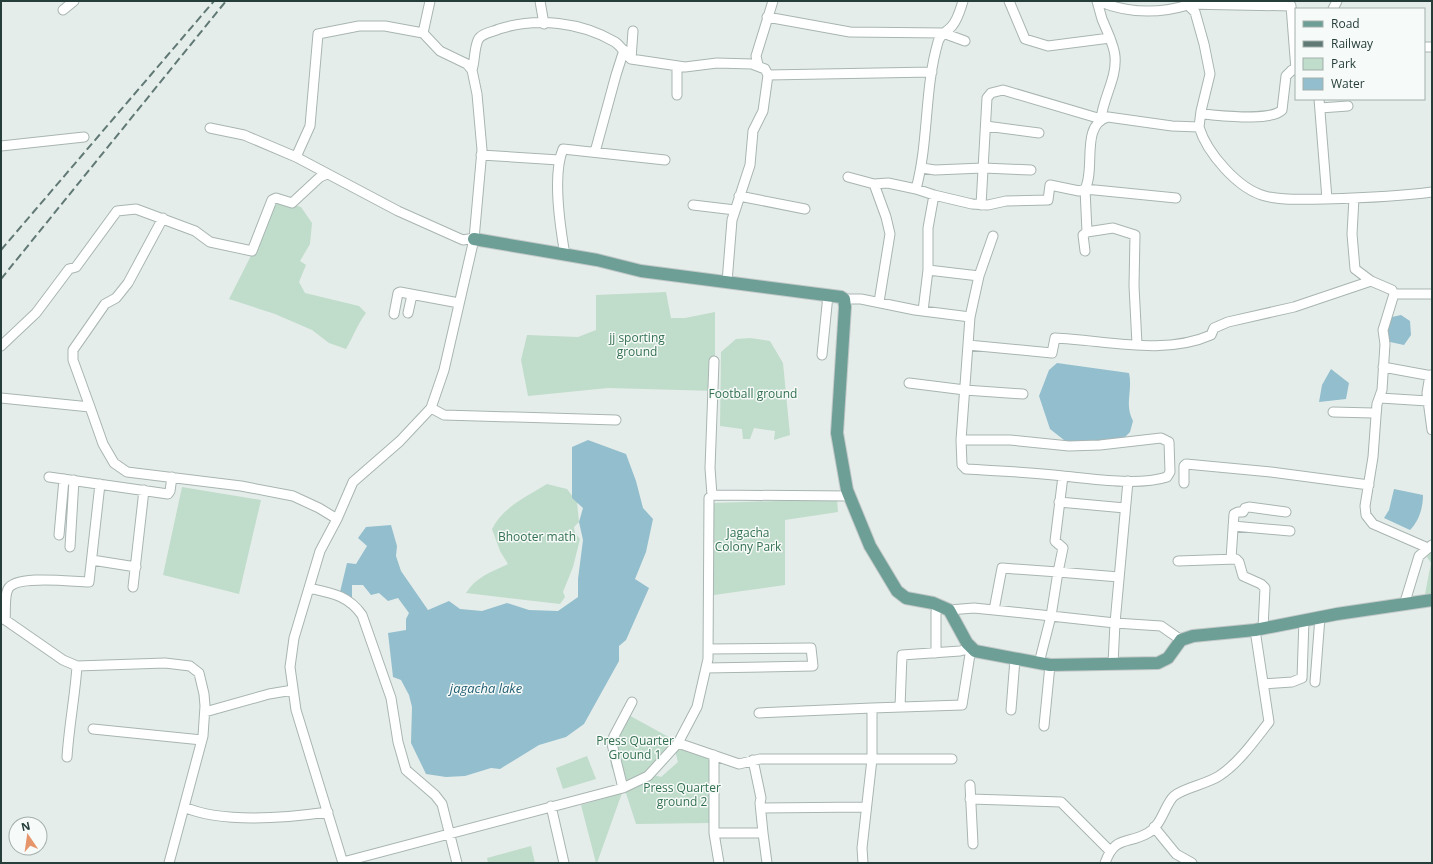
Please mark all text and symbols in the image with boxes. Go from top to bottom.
legend [1295,8,1425,100]
text: Road [1331,15,1360,32]
text: Railway [1331,35,1374,52]
text: Park [1331,55,1357,72]
text: Water [1331,75,1365,92]
park label: jj sporting ground [608,329,665,360]
park label: Football ground [709,385,797,402]
park label: Jagacha Colony Park [715,524,782,555]
park label: Bhooter math [498,528,576,545]
water label: jagacha lake [448,679,523,697]
park label: Press Quarter Ground 1 [596,732,674,763]
park label: Press Quarter ground 2 [643,779,721,810]
north arrow [8,816,48,856]
text: N [20,817,32,834]

